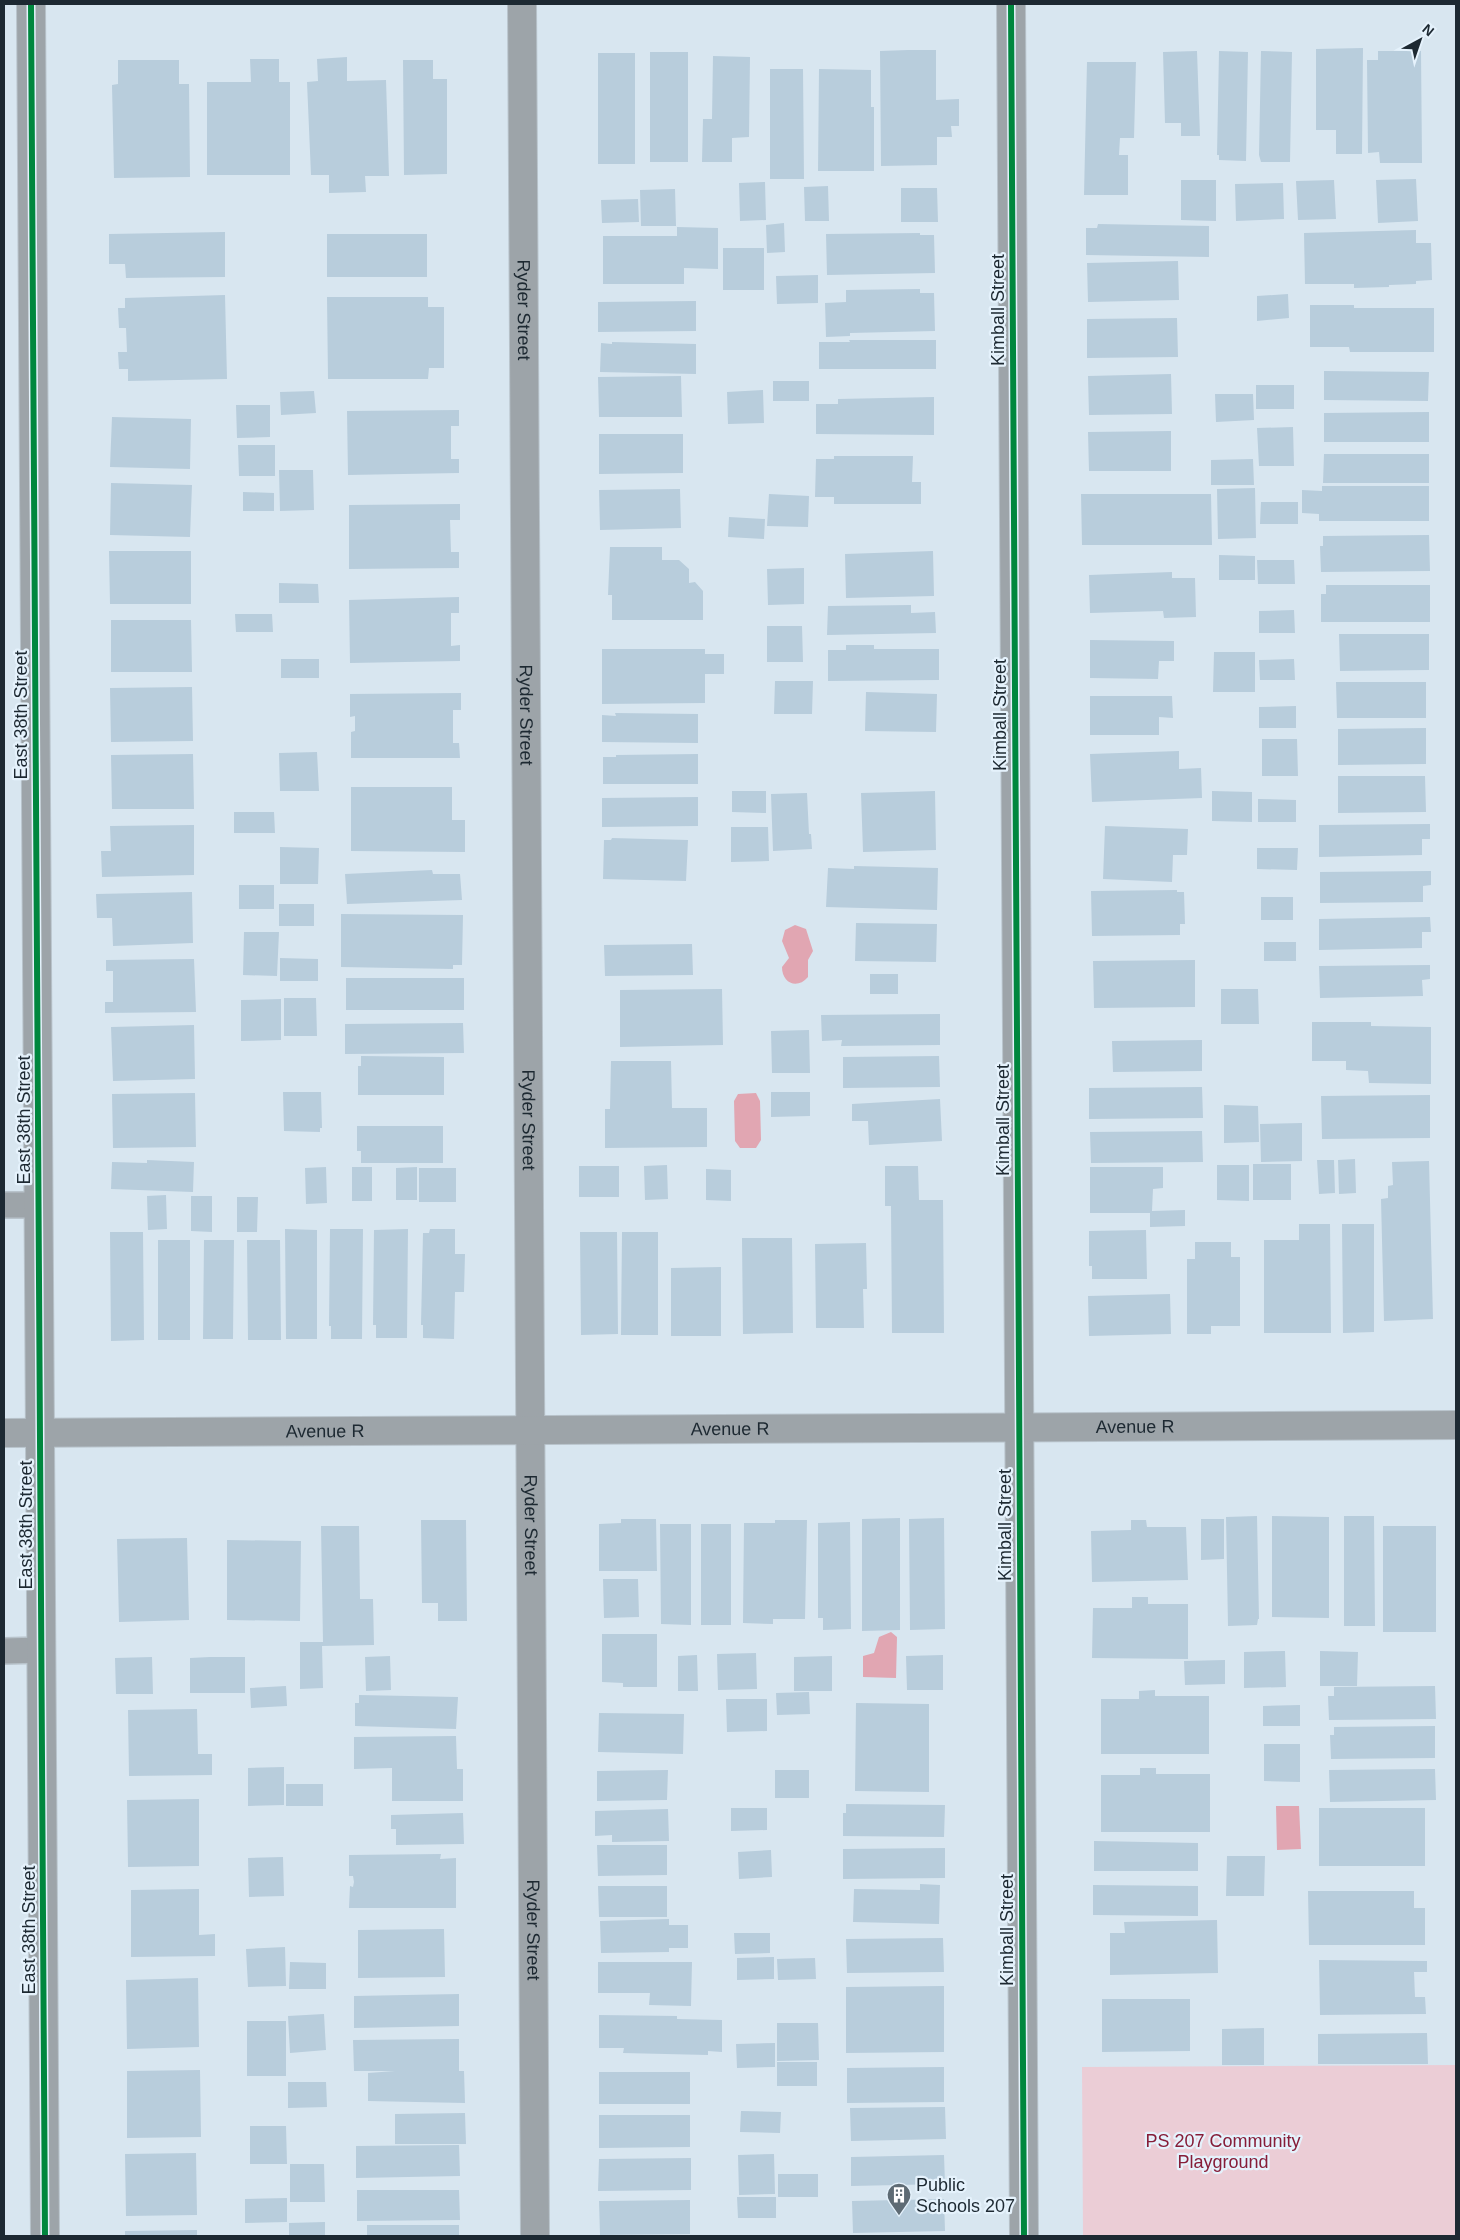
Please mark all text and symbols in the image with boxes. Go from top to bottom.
north arrow [1395,15,1445,65]
text: N [1419,21,1437,39]
street label: Kimball Street [988,254,1008,366]
street label: Ryder Street [513,259,534,361]
street label: East 38th Street [11,650,31,780]
street label: Kimball Street [990,659,1010,771]
street label: Ryder Street [516,664,536,766]
street label: East 38th Street [14,1055,34,1185]
street label: Kimball Street [993,1064,1013,1176]
street label: Ryder Street [518,1069,539,1171]
street label: Avenue R [1096,1417,1174,1437]
street label: Avenue R [691,1419,769,1439]
street label: Avenue R [286,1421,364,1441]
street label: East 38th Street [16,1460,36,1590]
street label: Kimball Street [995,1469,1015,1581]
street label: Ryder Street [521,1474,541,1576]
street label: East 38th Street [19,1865,39,1995]
street label: Kimball Street [997,1874,1017,1986]
street label: Ryder Street [523,1879,544,1981]
park label: PS 207 Community Playground [1145,2131,1301,2172]
place label: Public Schools 207 [916,2175,1015,2216]
building icon: Public Schools 207 [886,2182,912,2216]

